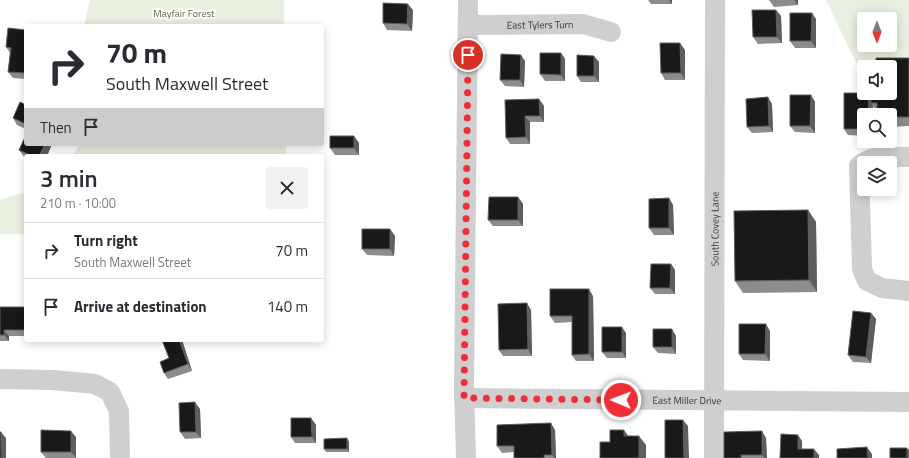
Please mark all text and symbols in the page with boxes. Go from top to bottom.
park label: Mayfair Forest [153,6,215,21]
north arrow [857,12,897,52]
map controls [857,12,897,196]
street label: East Tylers Turn [507,17,573,33]
text: 70 m [106,31,167,74]
pin [451,38,485,72]
icon: right [40,40,92,92]
icon: arrive [457,44,479,66]
button: sound [857,60,897,100]
text: South Maxwell Street [106,70,268,97]
button: search [857,108,897,148]
text: Then [40,116,72,139]
icon: arrive [80,116,102,138]
button: layers [857,156,897,196]
text: 3 min [40,160,98,196]
button: close [266,167,308,209]
street label: South Covey Lane [707,192,723,266]
text: 210 m · 10:00 [40,193,116,213]
text: Turn right [74,229,138,252]
text: 70 m [275,239,308,262]
icon: right [40,240,62,262]
text: South Maxwell Street [74,252,191,272]
text: Arrive at destination [74,295,207,318]
text: 140 m [267,295,308,318]
icon: arrive [40,296,62,318]
position arrow [600,379,642,421]
street label: East Miller Drive [653,393,721,408]

